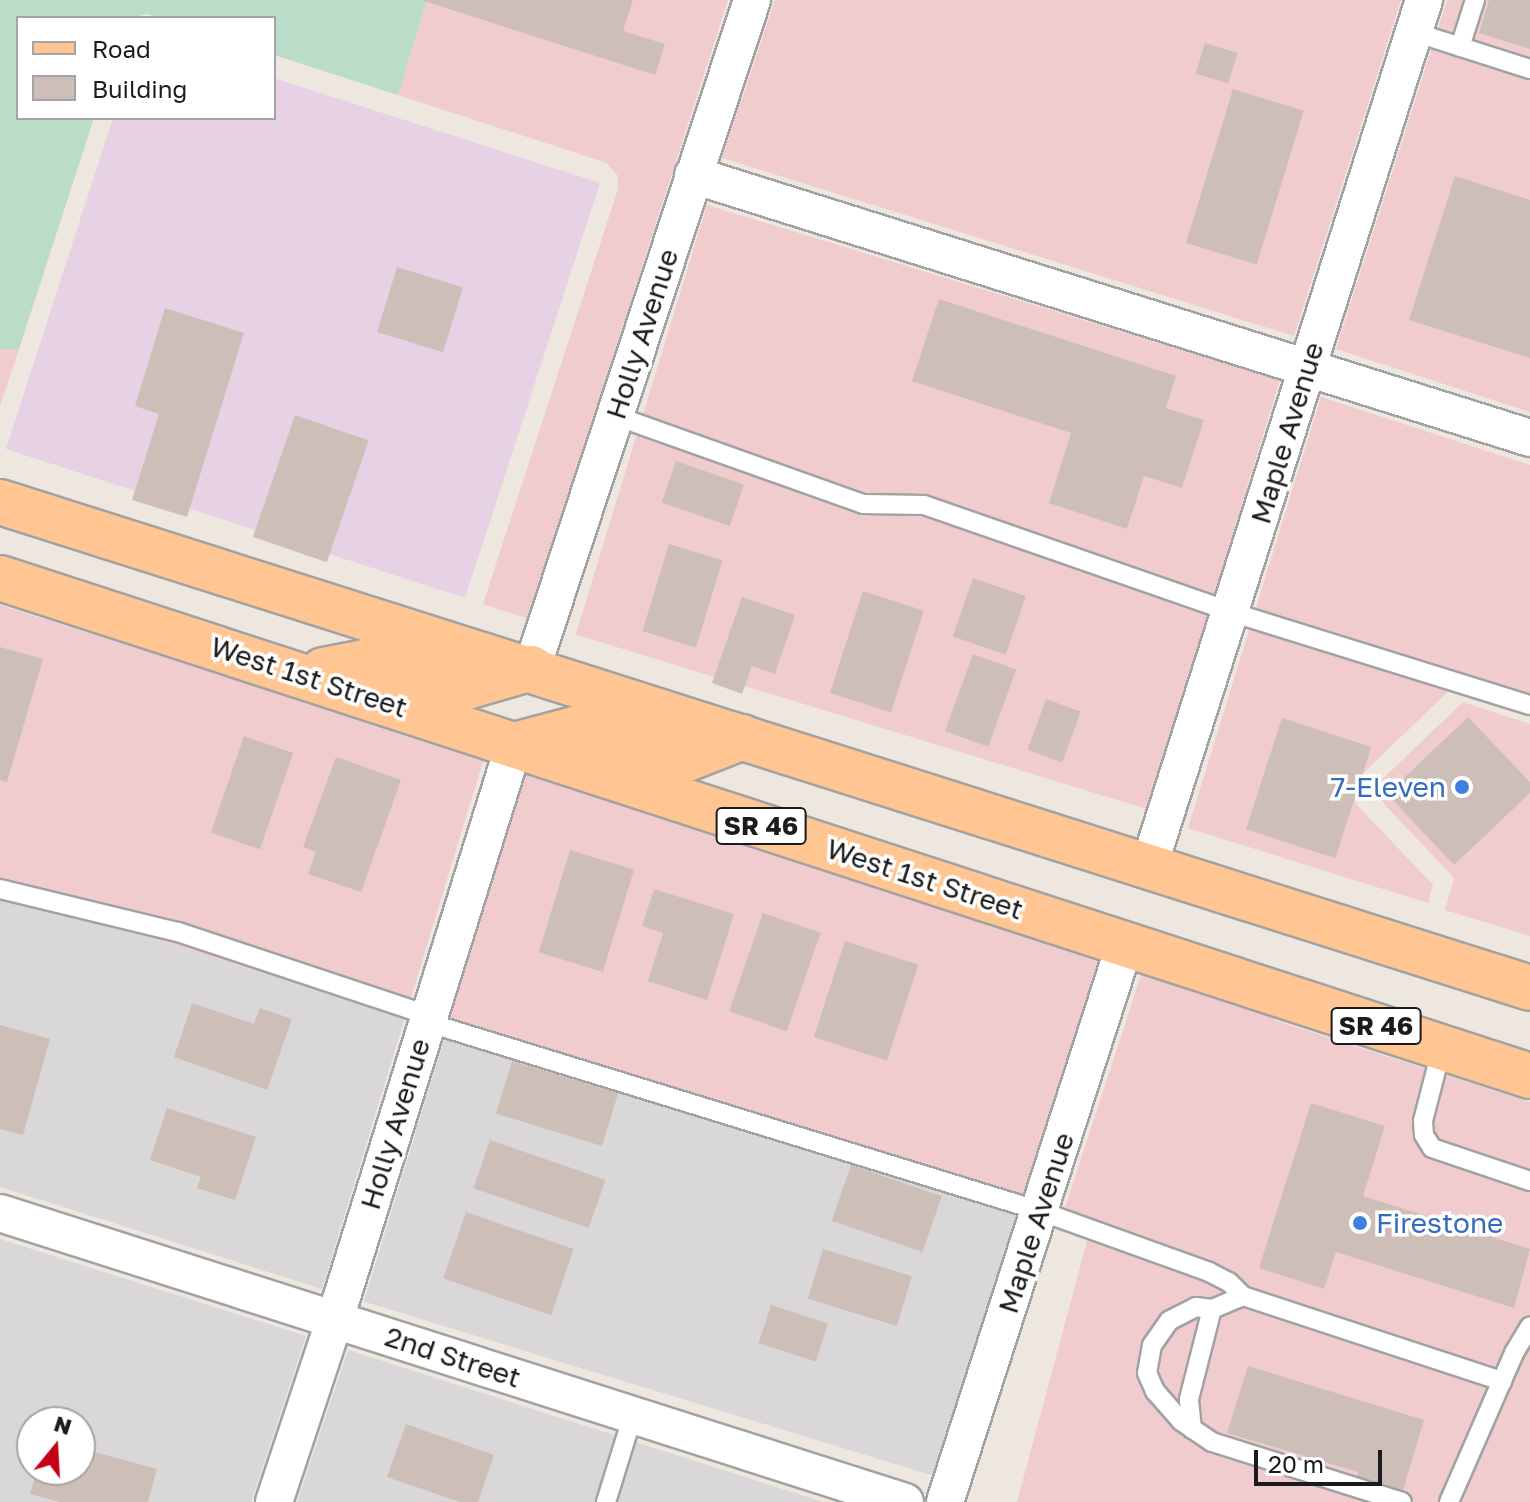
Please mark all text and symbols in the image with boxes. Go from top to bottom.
legend [16,16,276,120]
text: Road [92,34,151,63]
text: Building [92,74,187,103]
street label: Holly Avenue [599,245,685,423]
street label: Maple Avenue [1243,338,1331,528]
street label: West 1st Street [207,629,411,725]
place label: 7-Eleven [1331,770,1446,804]
marker: 7-Eleven [1453,778,1471,796]
road number: SR 46 [715,804,807,848]
street label: West 1st Street [823,831,1027,927]
road number: SR 46 [1330,1004,1422,1048]
street label: Holly Avenue [353,1034,437,1214]
street label: Maple Avenue [991,1128,1081,1318]
place label: Firestone [1376,1206,1503,1240]
marker: Firestone [1351,1214,1369,1232]
street label: 2nd Street [381,1319,525,1395]
north arrow [16,1406,96,1486]
text: N [51,1409,75,1440]
scale bar [1258,1434,1386,1484]
text: 20 m [1268,1449,1324,1478]

